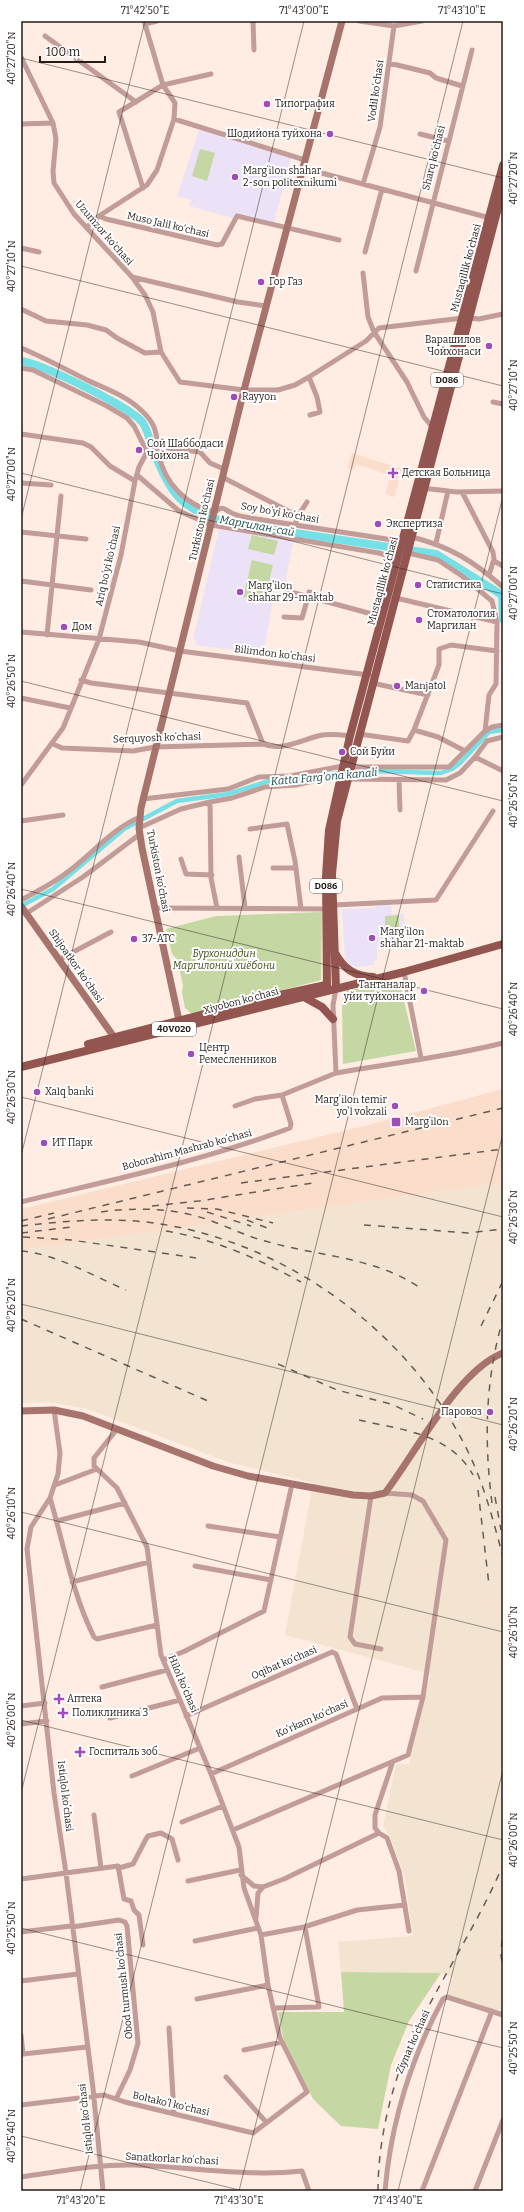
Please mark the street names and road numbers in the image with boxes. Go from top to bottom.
street label: Vodil koʻchasi [365,59,386,123]
street label: Sharq koʻchasi [419,124,448,192]
street label: Uzumzor ko'chasi [73,198,135,268]
street label: Muso Jalil ko'chasi [126,210,210,240]
street label: Mustaqillik koʻchasi [447,222,484,314]
road number: D086 [431,373,463,387]
street label: Turkiston ko’chasi [187,478,217,562]
street label: Soy boʻyi koʻchasi [240,499,320,526]
street label: Ariq boʻyi koʻchasi [92,524,123,607]
street label: Mustaqillik koʻchasi [364,535,401,627]
street label: Bilimdon koʻchasi [234,642,316,665]
street label: Serquyosh koʻchasi [113,729,201,746]
street label: Turkiston ko’chasi [144,829,172,913]
road number: D086 [310,879,342,893]
street label: Shijoatkor koʻchasi [46,926,107,1005]
street label: Xiyobon koʻchasi [202,984,280,1017]
road number: 40V020 [152,1022,196,1036]
street label: Boborahim Mashrab koʻchasi [121,1126,253,1173]
street label: Oqibat koʻchasi [249,1643,319,1682]
street label: Hilol koʻchasi [165,1653,201,1715]
street label: Koʻrkam koʻchasi [274,1697,350,1740]
street label: Istiqlol koʻchasi [55,1760,76,1832]
street label: Obod turmush ko'chasi [112,1932,136,2040]
street label: Ziynat koʻchasi [393,2008,432,2076]
street label: Istiqlol koʻchasi [75,2083,96,2155]
street label: Boltakoʻl koʻchasi [131,2088,211,2119]
street label: Sanatkorlar koʻchasi [125,2150,219,2167]

